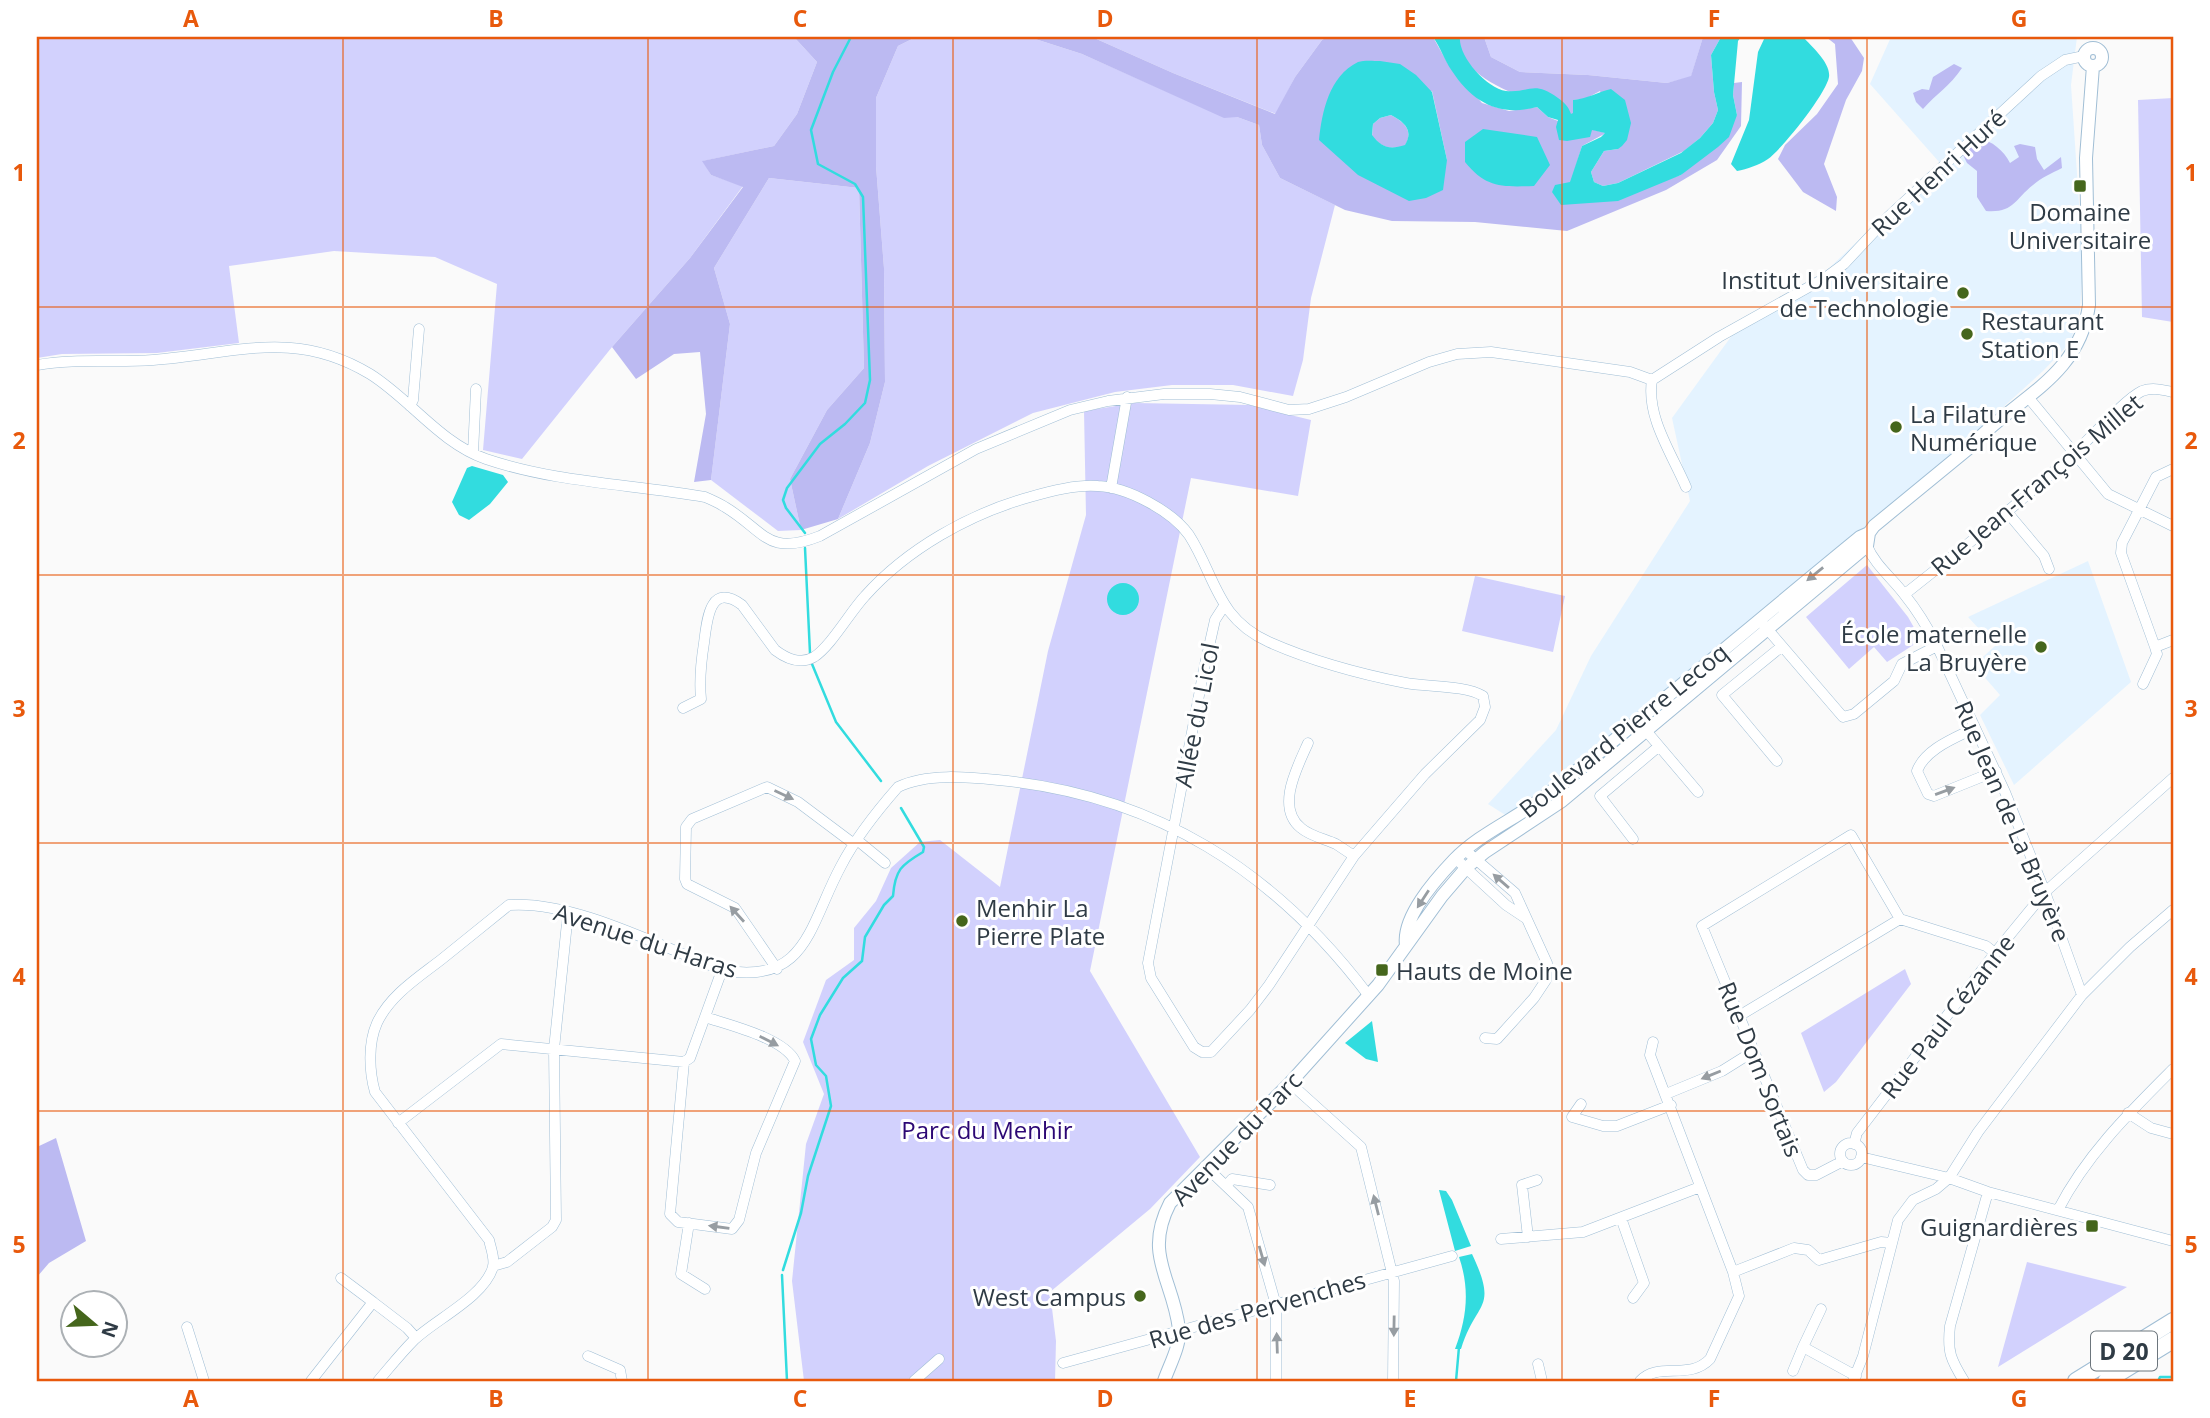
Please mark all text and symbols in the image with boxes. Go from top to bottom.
text: A [183,2,199,34]
text: B [488,2,504,34]
text: C [793,2,807,34]
text: D [1096,2,1114,34]
text: E [1404,2,1416,34]
text: F [1708,2,1720,34]
text: G [2011,2,2027,34]
street label: Rue Henri Huré [1864,101,2012,243]
text: 1 [12,156,26,188]
text: 1 [2184,156,2198,188]
marker: Domaine Universitaire [2072,178,2088,194]
place label: Domaine Universitaire [2009,195,2151,256]
place label: Institut Universitaire de Technologie [1721,263,1949,324]
marker: Institut Universitaire de Technologie [1955,285,1971,301]
place label: Restaurant Station E [1981,304,2104,365]
marker: Restaurant Station E [1959,326,1975,342]
street label: Rue Jean-François Millet [1923,386,2149,582]
place label: La Filature Numérique [1910,397,2037,458]
marker: La Filature Numérique [1888,419,1904,435]
text: 2 [12,424,26,456]
text: 2 [2184,424,2198,456]
one-way arrow [1806,566,1823,581]
place label: École maternelle La Bruyère [1841,617,2027,678]
street label: Boulevard Pierre Lecoq [1512,635,1734,825]
marker: École maternelle La Bruyère [2033,639,2049,655]
street label: Allée du Licol [1166,640,1226,790]
text: 3 [12,692,26,724]
text: 3 [2184,692,2198,724]
street label: Rue Jean de La Bruyère [1947,695,2079,947]
one-way arrow [1934,786,1955,797]
one-way arrow [774,790,794,801]
one-way arrow [1492,873,1510,889]
one-way arrow [1417,889,1430,909]
place label: Menhir La Pierre Plate [976,891,1105,952]
street label: Avenue du Haras [550,895,742,985]
one-way arrow [729,905,745,923]
marker: Menhir La Pierre Plate [954,913,970,929]
street label: Rue Paul Cézanne [1872,927,2022,1105]
place label: Hauts de Moine [1396,954,1573,987]
text: 4 [12,960,26,992]
text: 4 [2184,960,2198,992]
marker: Hauts de Moine [1374,962,1390,978]
street label: Rue Dom Sortais [1711,976,1811,1162]
one-way arrow [759,1035,779,1047]
street label: Avenue du Parc [1164,1064,1308,1212]
one-way arrow [1701,1070,1722,1081]
park label: Parc du Menhir [901,1113,1073,1146]
one-way arrow [1370,1194,1380,1215]
place label: Guignardières [1920,1210,2078,1243]
marker: Guignardières [2084,1218,2100,1234]
one-way arrow [708,1222,730,1233]
text: 5 [12,1228,26,1260]
text: 5 [2184,1228,2198,1260]
one-way arrow [1257,1245,1268,1267]
street label: Rue des Pervenches [1145,1262,1369,1356]
place label: West Campus [973,1280,1126,1313]
north arrow [60,1288,130,1358]
marker: West Campus [1132,1288,1148,1304]
one-way arrow [1388,1315,1400,1337]
text: N [95,1318,125,1341]
one-way arrow [1271,1332,1282,1354]
road number: D 20 [2091,1332,2157,1370]
text: A [183,1382,199,1414]
text: B [488,1382,504,1414]
text: C [793,1382,807,1414]
text: D [1096,1382,1114,1414]
text: E [1404,1382,1416,1414]
text: F [1708,1382,1720,1414]
text: G [2011,1382,2027,1414]

